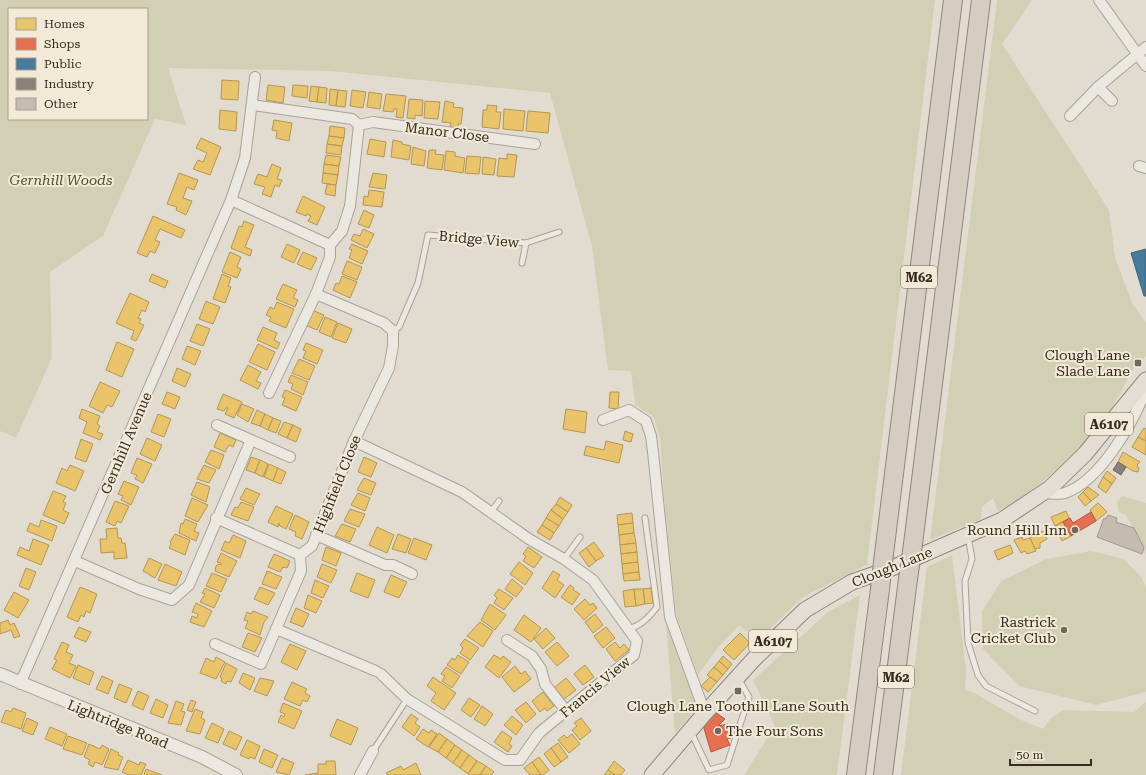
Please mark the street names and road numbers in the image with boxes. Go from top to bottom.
street label: Manor Close [404,119,490,145]
street label: Bridge View [438,228,520,251]
road number: M62 [901,266,937,288]
street label: Gernhill Avenue [97,389,155,496]
road number: A6107 [1085,413,1133,435]
street label: Highfield Close [310,432,364,535]
street label: Clough Lane [849,543,935,590]
road number: A6107 [749,630,797,652]
street label: Francis View [557,653,634,721]
road number: M62 [878,666,914,688]
street label: Lightridge Road [65,696,171,752]

